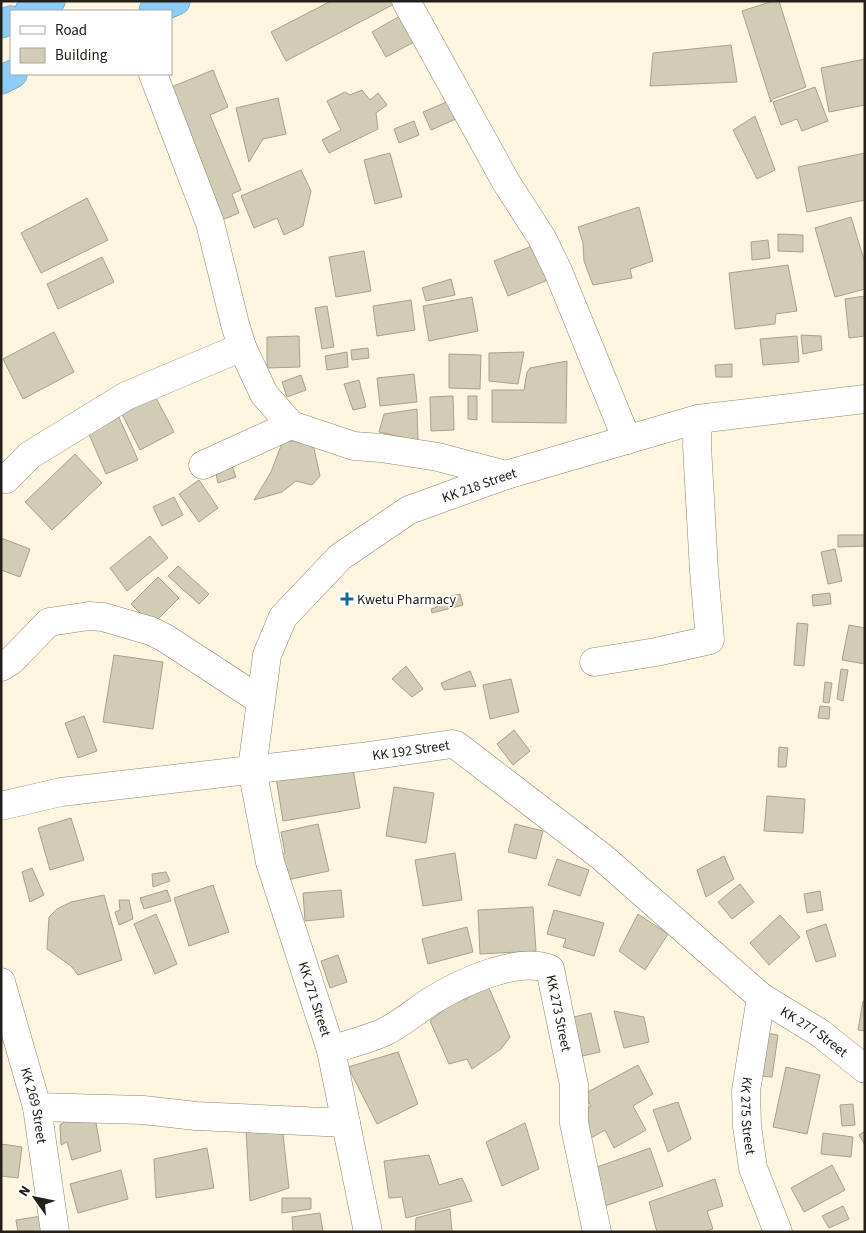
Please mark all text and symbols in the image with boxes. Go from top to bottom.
legend [10,10,172,75]
text: Road [55,20,87,41]
text: Building [55,45,108,66]
street label: KK 218 Street [439,463,519,508]
place label: Kwetu Pharmacy [357,590,456,610]
marker: Kwetu Pharmacy [341,593,353,605]
street label: KK 192 Street [371,735,451,766]
street label: KK 271 Street [293,959,336,1040]
street label: KK 273 Street [540,973,576,1054]
street label: KK 277 Street [776,1002,852,1063]
street label: KK 269 Street [15,1065,51,1145]
street label: KK 275 Street [735,1075,760,1156]
north arrow [10,1173,60,1223]
text: N [14,1182,36,1201]

